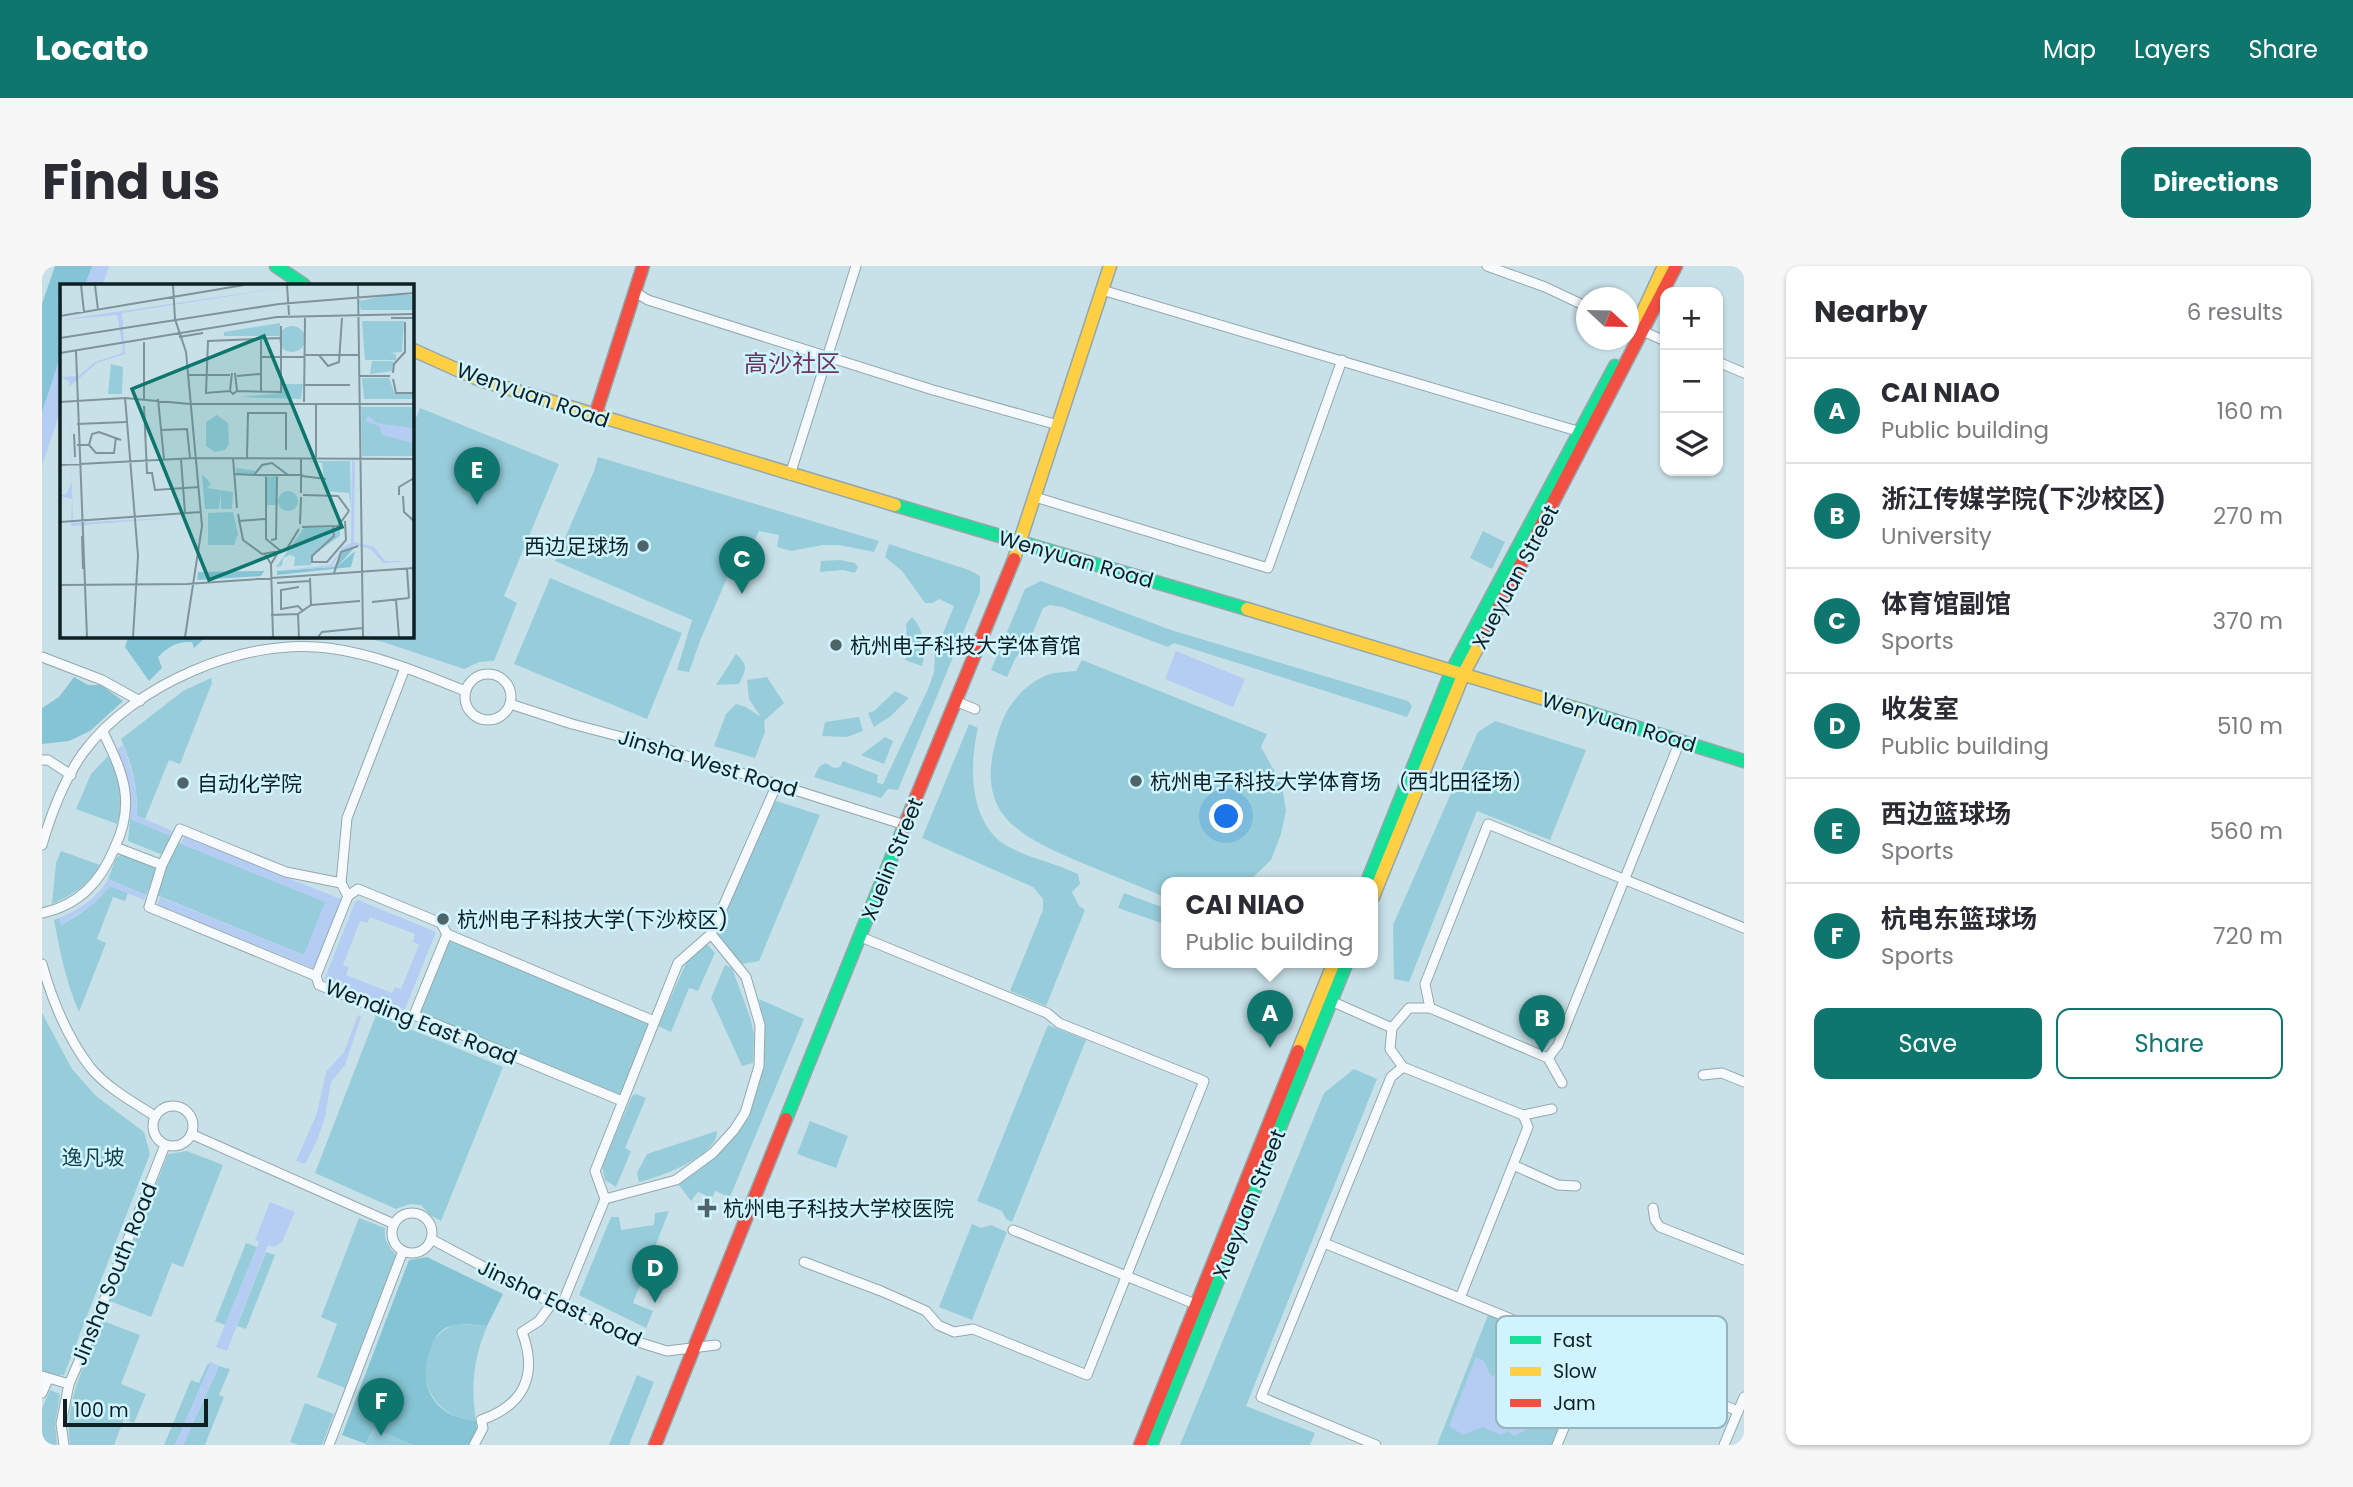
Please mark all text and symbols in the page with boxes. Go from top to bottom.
text: Locato [35,25,149,72]
text: Map [2043,33,2096,66]
text: Layers [2134,33,2210,66]
text: Share [2248,33,2318,66]
button: Directions [2121,147,2311,218]
text: Find us [42,148,220,216]
inset map [60,284,413,637]
north arrow [1576,287,1639,350]
map controls [1660,287,1723,476]
button: + [1660,287,1723,350]
text: Nearby [1814,290,1928,333]
text: 6 results [2187,296,2283,328]
district label: 高沙社区 [744,347,840,380]
button: − [1660,350,1723,413]
street label: Wenyuan Road [453,355,613,435]
text: CAI NIAO [1881,375,2000,411]
text: A [1829,395,1845,427]
text: 160 m [2217,395,2283,427]
button: layers [1660,413,1723,476]
text: Public building [1881,414,2049,446]
pin: E [454,447,500,505]
text: 浙江传媒学院(下沙校区) [1881,481,2166,517]
street label: Xueyuan Street [1465,500,1565,654]
text: B [1829,500,1845,532]
text: 270 m [2213,500,2283,532]
text: University [1881,520,1992,552]
street label: Wenyuan Road [995,523,1157,595]
place label: 西边足球场 [524,532,629,561]
pin: C [719,536,765,594]
marker: 西边足球场 [635,538,651,554]
text: 体育馆副馆 [1881,586,2011,622]
text: C [1828,605,1846,637]
text: 370 m [2213,605,2283,637]
text: Sports [1881,625,1954,657]
place label: 杭州电子科技大学体育馆 [850,631,1081,660]
marker: 杭州电子科技大学体育馆 [828,637,844,653]
street label: Wenyuan Road [1538,685,1700,759]
text: 收发室 [1881,691,1959,727]
text: D [1829,710,1845,742]
text: 510 m [2217,710,2283,742]
street label: Jinsha West Road [615,722,801,804]
text: Public building [1881,730,2049,762]
place label: 杭州电子科技大学体育场 （西北田径场） [1150,767,1534,796]
place label: 自动化学院 [197,769,302,798]
marker: 杭州电子科技大学体育场 （西北田径场） [1128,773,1144,789]
marker: 自动化学院 [175,775,191,791]
street label: Xuelin Street [854,793,930,925]
text: 西边篮球场 [1881,796,2011,832]
your location [1209,799,1243,833]
text: E [1831,815,1843,847]
text: 560 m [2210,815,2283,847]
text: Sports [1881,835,1954,867]
popup [1161,877,1378,968]
text: CAI NIAO [1185,887,1304,923]
text: 杭电东篮球场 [1881,901,2037,937]
place label: 杭州电子科技大学(下沙校区) [457,905,728,934]
marker: 杭州电子科技大学(下沙校区) [435,911,451,927]
text: F [1831,920,1843,952]
text: 720 m [2213,920,2283,952]
text: Public building [1185,926,1354,958]
text: Sports [1881,940,1954,972]
street label: Wending East Road [321,972,521,1072]
pin: A [1247,990,1293,1048]
pin: B [1519,995,1565,1053]
button: Save [1814,1008,2042,1079]
button: Share [2056,1008,2283,1079]
street label: Xueyuan Street [1206,1125,1292,1283]
park label: 逸凡坡 [62,1143,125,1172]
street label: Jinsha South Road [64,1178,164,1370]
place label: 杭州电子科技大学校医院 [723,1194,954,1223]
marker: 杭州电子科技大学校医院 [697,1198,717,1218]
pin: D [632,1245,678,1303]
street label: Jinsha East Road [473,1252,647,1354]
legend [1496,1316,1727,1428]
text: Fast [1553,1327,1592,1354]
text: Slow [1553,1358,1597,1385]
pin: F [358,1378,404,1436]
text: Jam [1553,1390,1595,1417]
scale bar [63,1396,208,1428]
text: 100 m [74,1397,129,1424]

